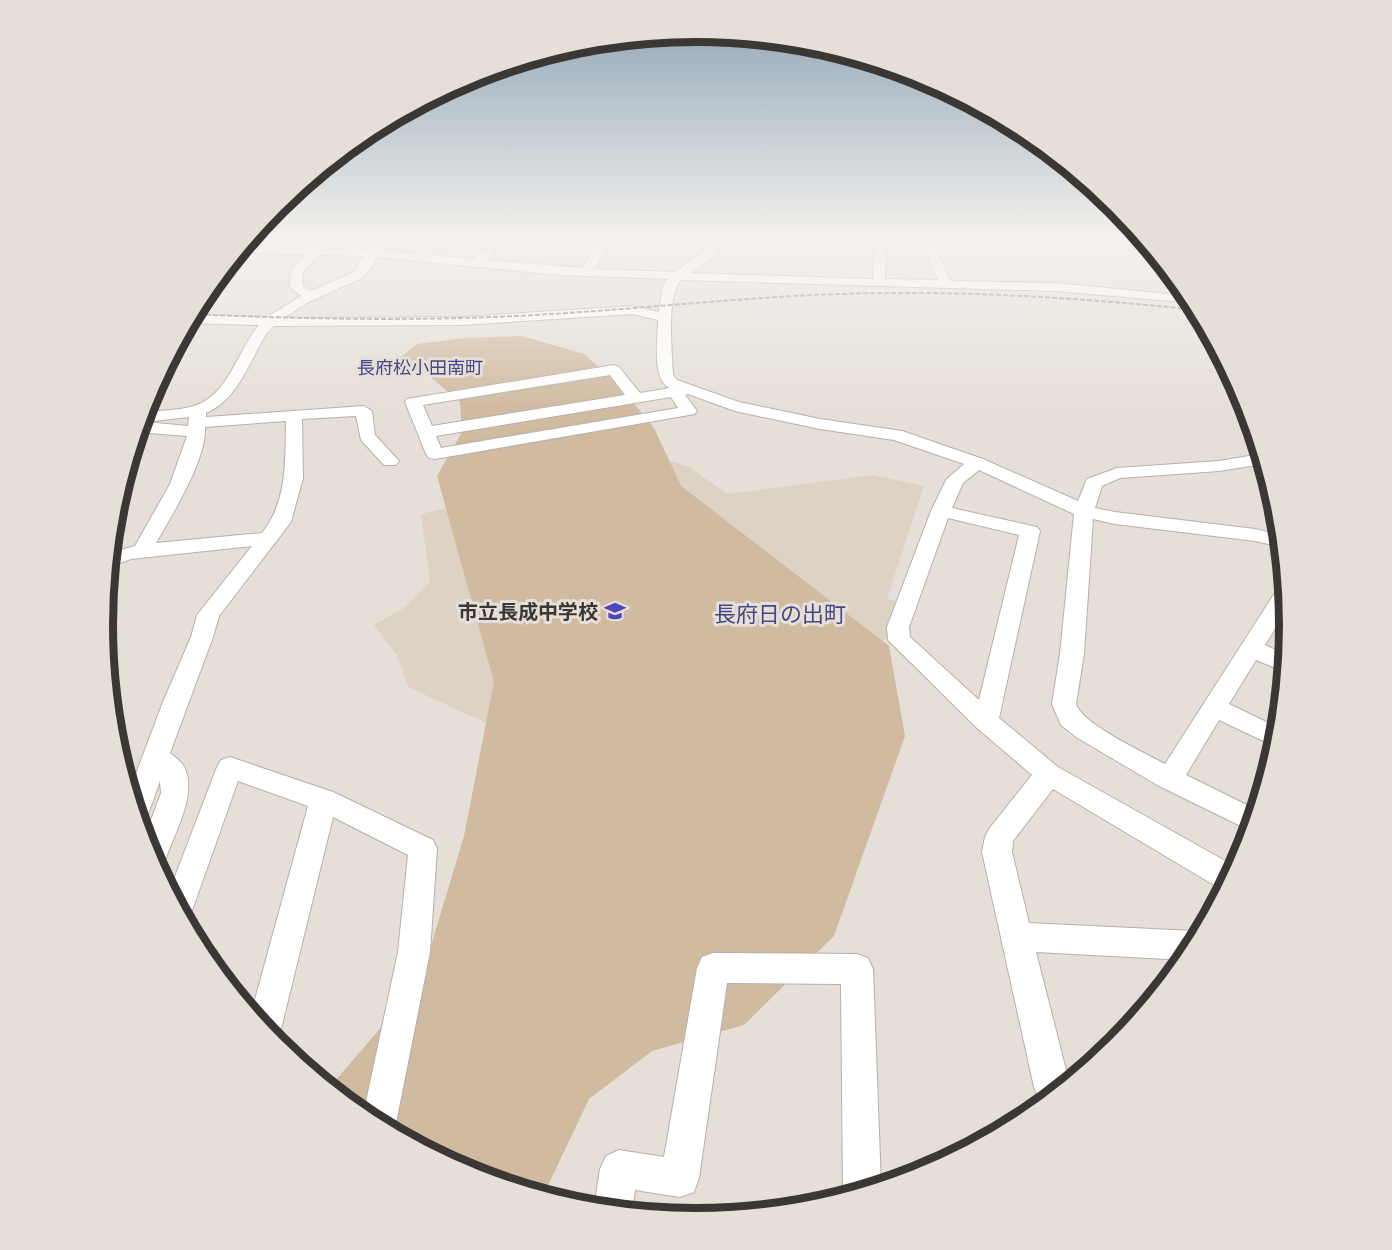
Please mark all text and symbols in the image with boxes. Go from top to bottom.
district label: 長府松小田南町 [357,356,483,378]
place label: 市立長成中学校 [458,599,598,623]
school or university icon: 市立長成中学校 [603,599,627,623]
district label: 長府日の出町 [714,600,846,627]

